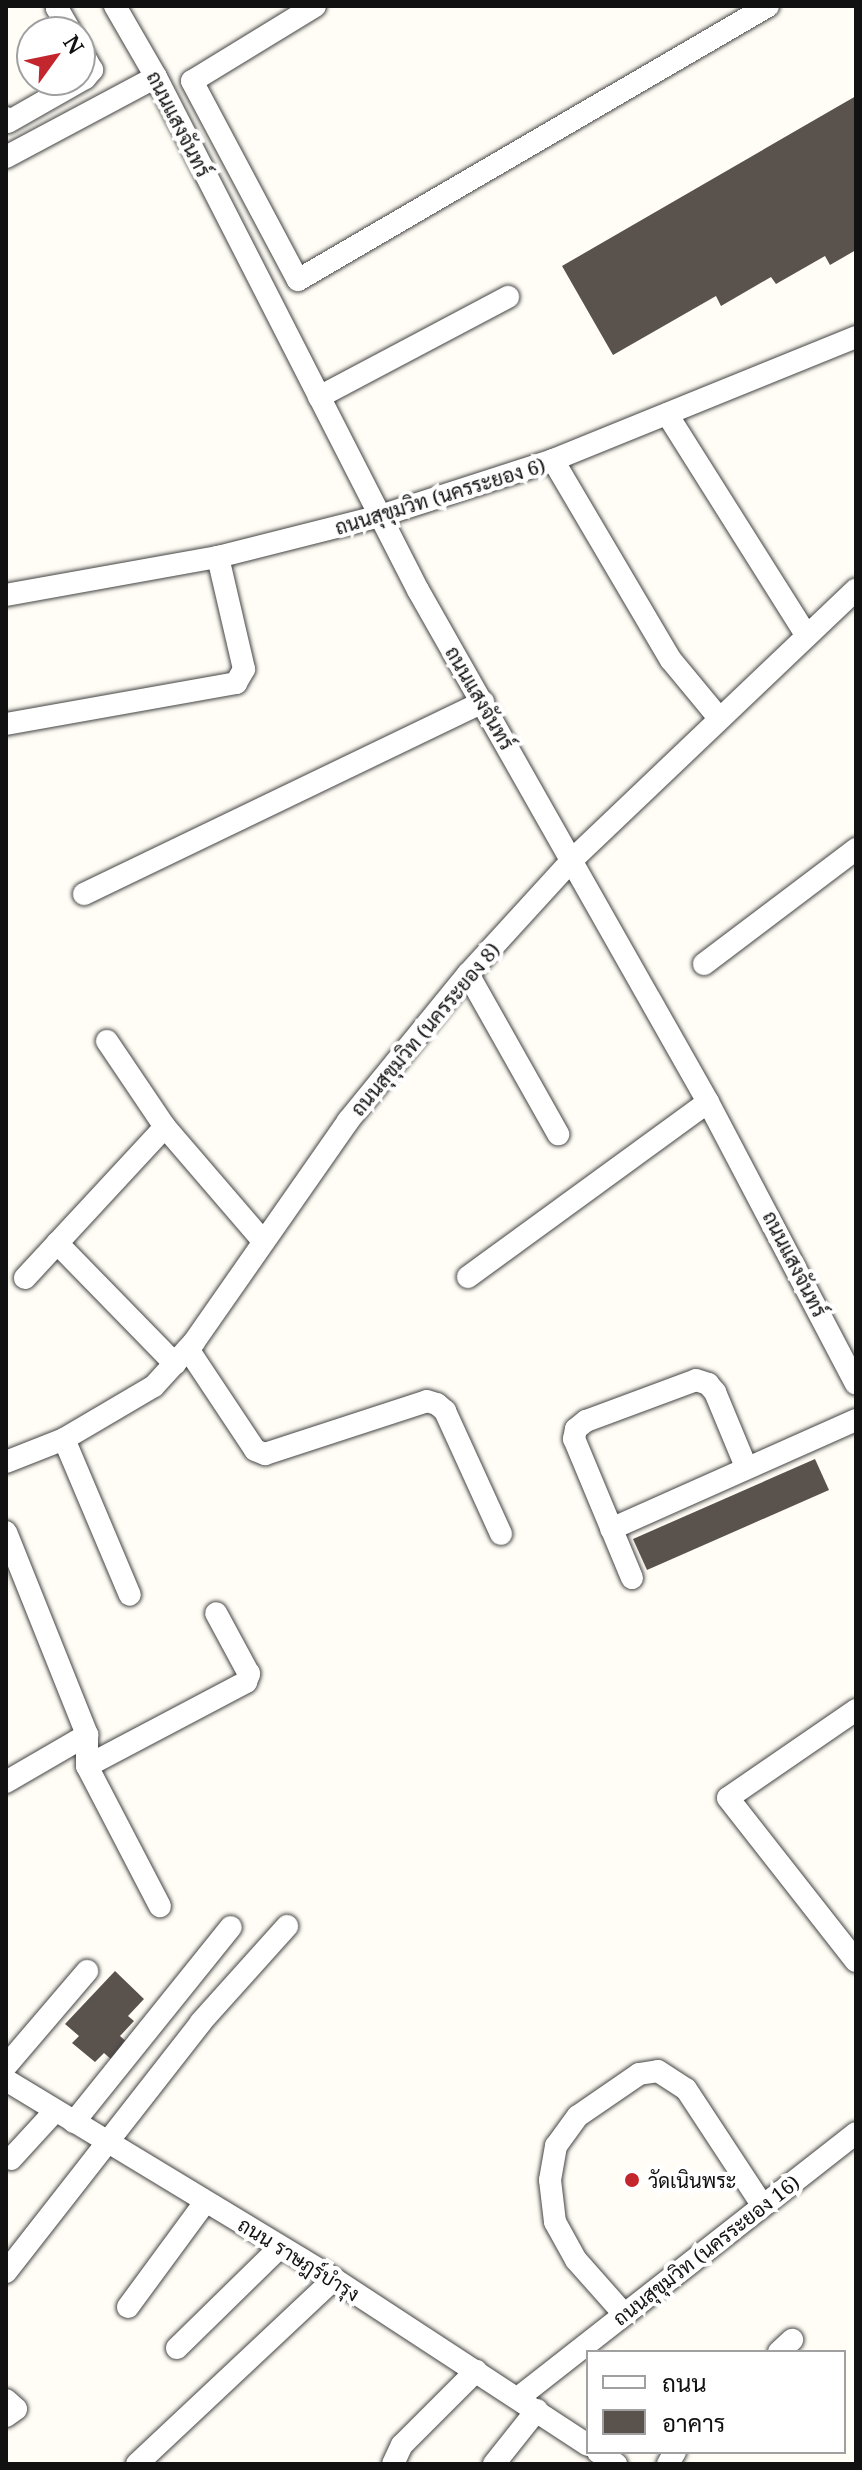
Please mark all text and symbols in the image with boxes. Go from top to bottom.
north arrow [16,16,96,96]
text: N [57,29,92,59]
street label: ถนนแสงจันทร์ [142,67,216,181]
street label: ถนนสุขุมวิท (นครระยอง 6) [332,453,548,539]
street label: ถนนแสงจันทร์ [441,642,519,754]
street label: ถนนสุขุมวิท (นครระยอง 8) [345,937,505,1121]
street label: ถนนแสงจันทร์ [758,1207,832,1321]
place label: วัดเนินพระ [648,2168,737,2192]
street label: ถนนสุขุมวิท (นครระยอง 16) [608,2170,804,2330]
marker: วัดเนินพระ [623,2171,641,2189]
street label: ถนน ราษฎร์บำรุง [234,2212,364,2306]
legend [586,2350,846,2454]
text: ถนน [662,2366,707,2399]
text: อาคาร [662,2406,725,2439]

